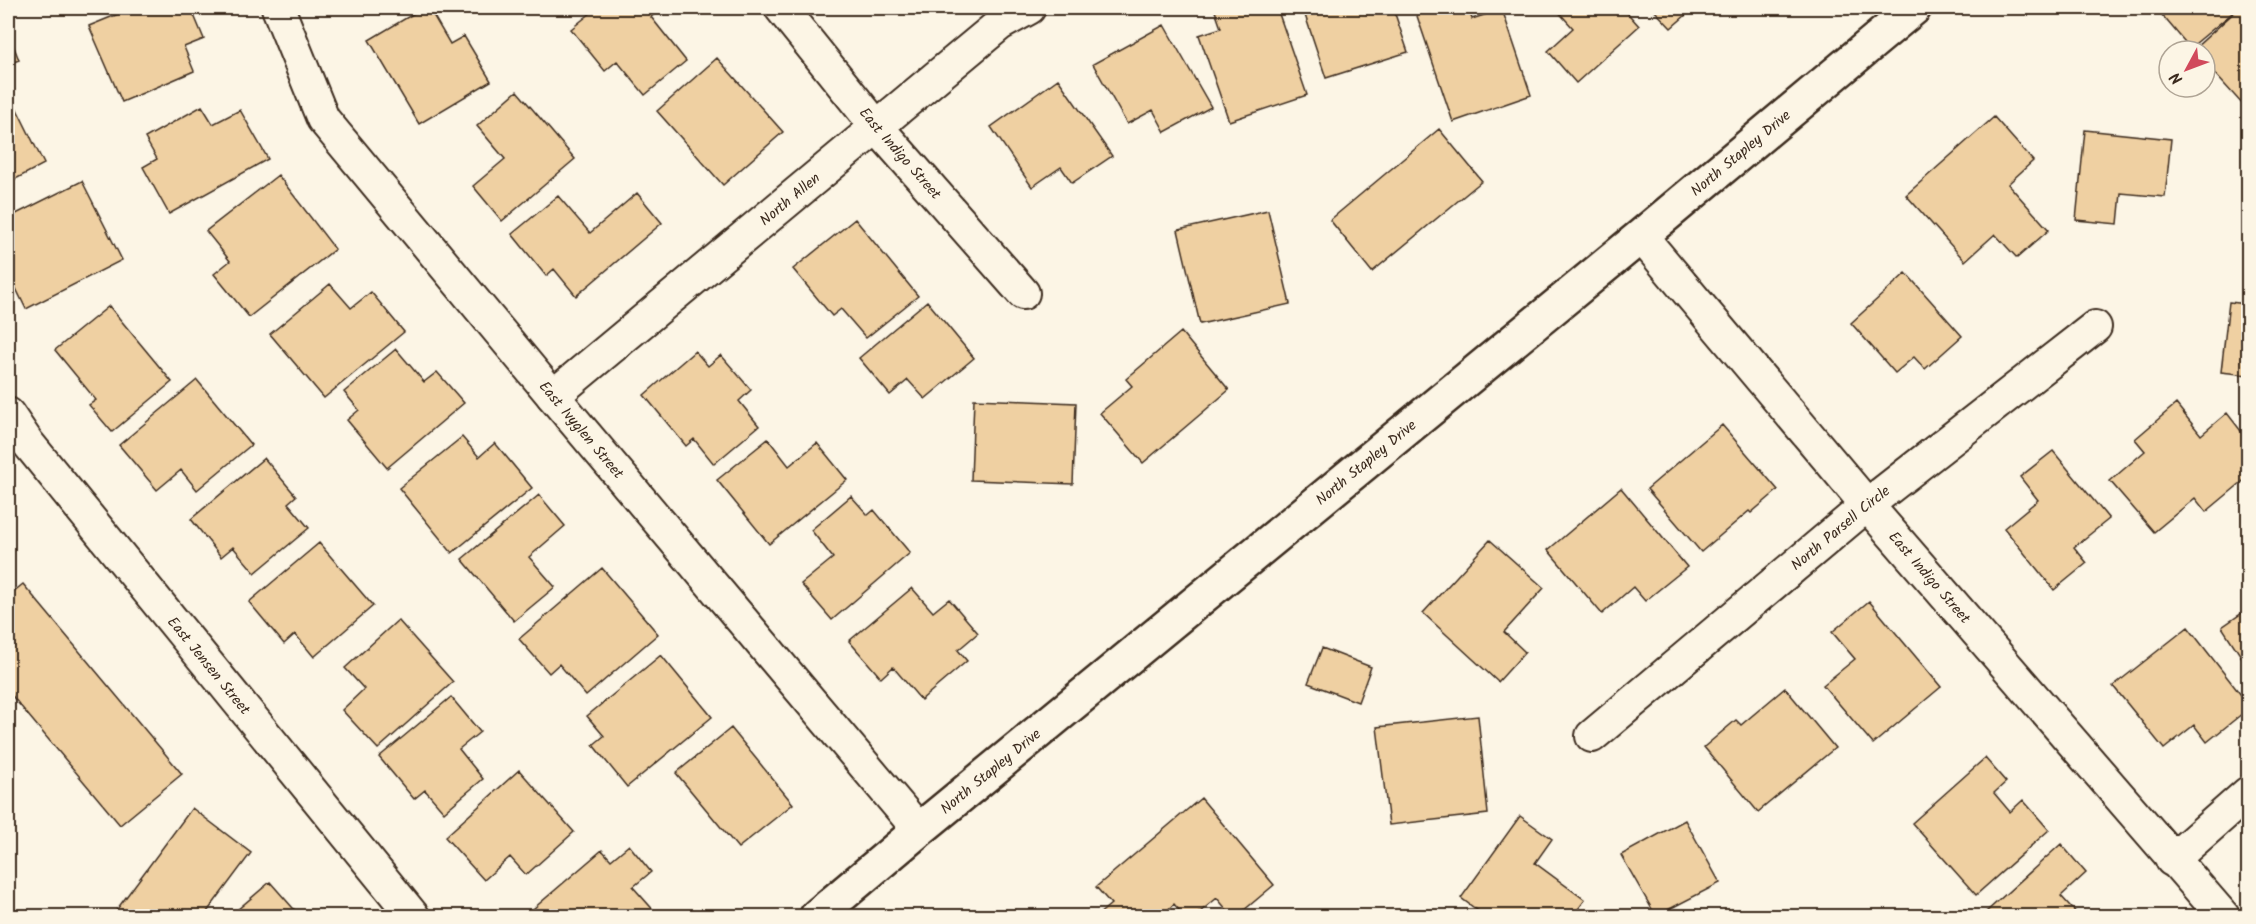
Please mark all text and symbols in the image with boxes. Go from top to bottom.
north arrow [2157,39,2217,99]
text: N [2164,66,2190,90]
street label: East Indigo Street [852,102,947,206]
street label: North Stapley Drive [1686,104,1797,203]
street label: North Allen [755,167,826,232]
street label: East Ivyglen Street [532,376,629,485]
street label: North Stapley Drive [1311,414,1422,512]
street label: North Parsell Circle [1786,480,1896,577]
street label: East Indigo Street [1882,526,1976,630]
street label: East Jensen Street [161,612,256,721]
street label: North Stapley Drive [935,723,1047,821]

